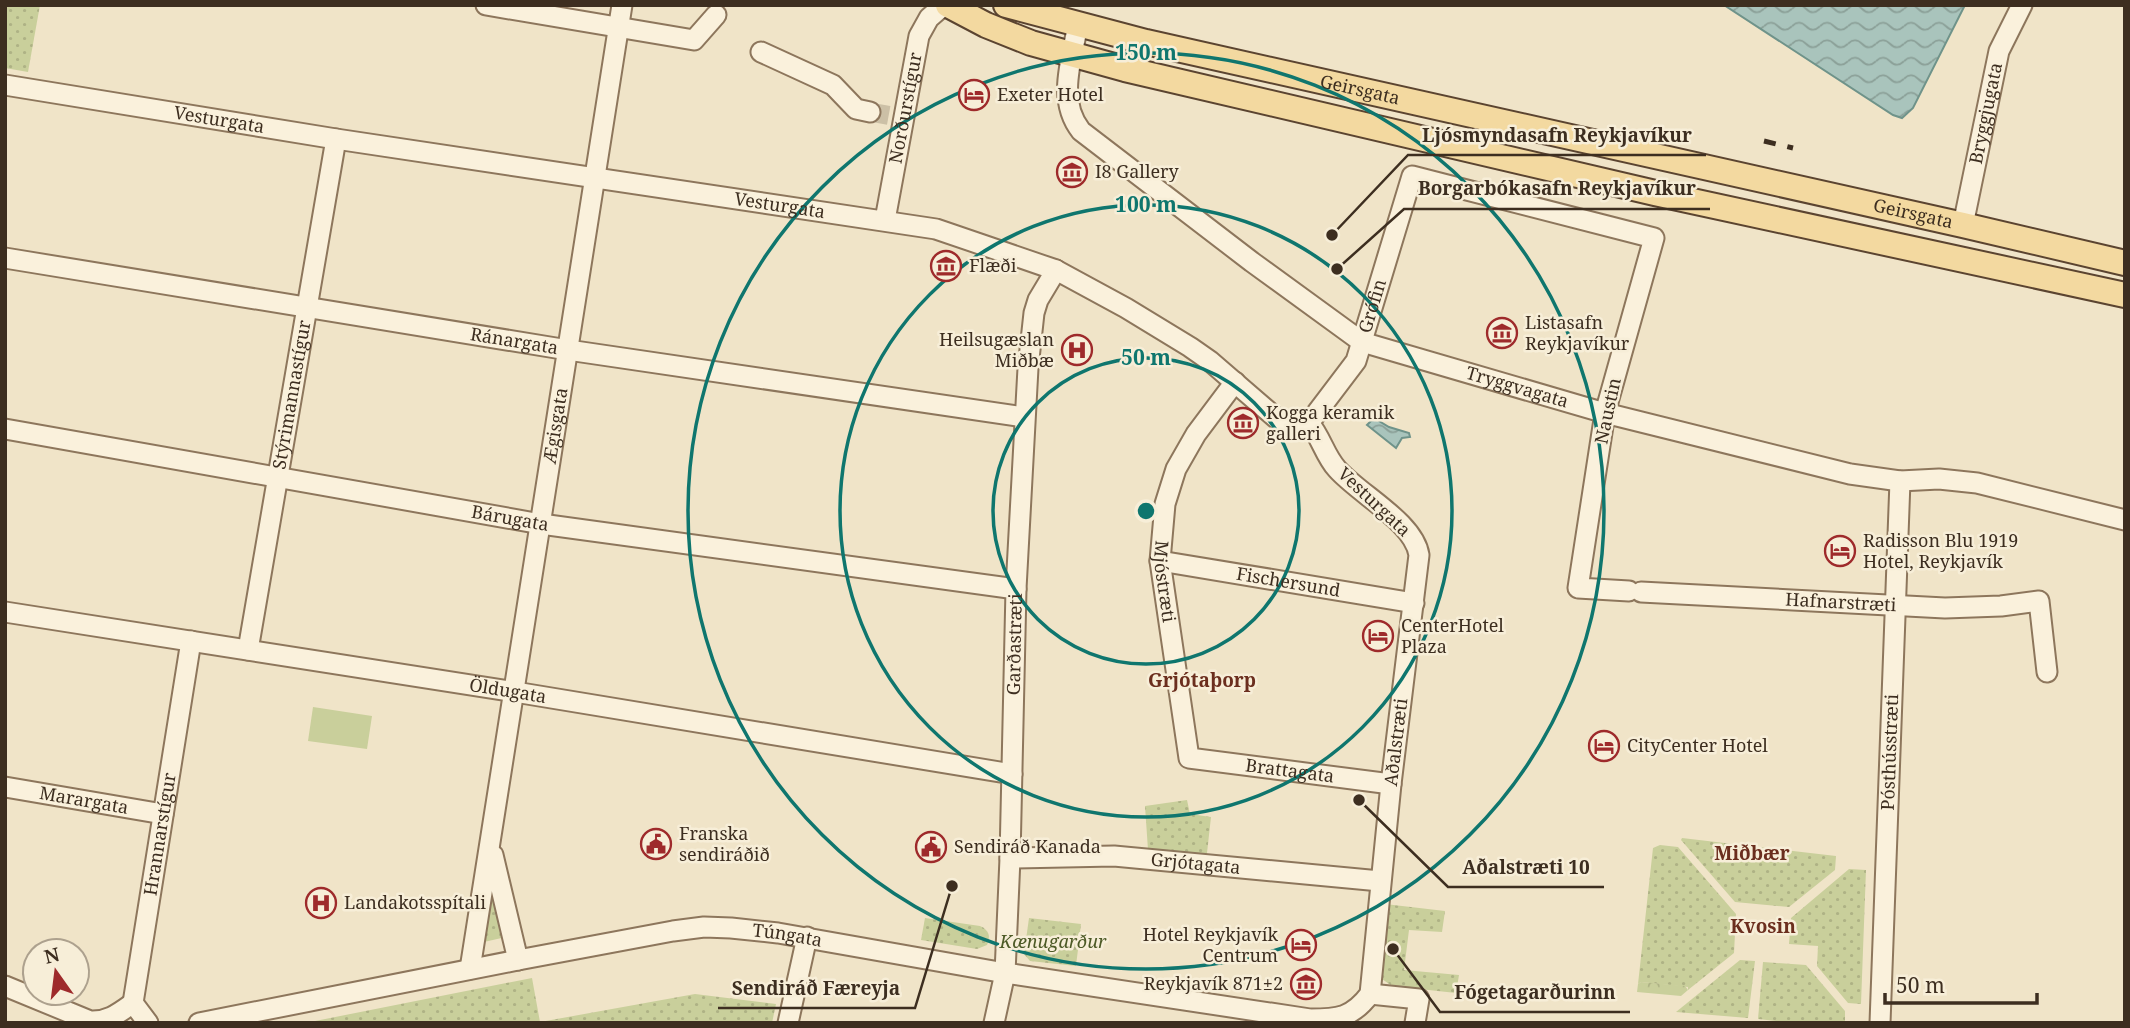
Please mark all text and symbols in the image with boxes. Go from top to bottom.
text: 150 m [1115,38,1177,66]
street label: Norðurstígur [883,50,927,165]
street label: Bryggjugata [1963,60,2007,166]
street label: Geirsgata [1318,68,1402,110]
hotel icon: Exeter Hotel [957,78,991,112]
place label: Exeter Hotel [997,82,1104,106]
street label: Vesturgata [172,100,266,138]
callout: Ljósmyndasafn Reykjavíkur [1408,115,1706,155]
text: Ljósmyndasafn Reykjavíkur [1422,122,1692,148]
museum icon: I8 Gallery [1055,155,1089,189]
place label: I8 Gallery [1095,159,1180,183]
callout: Borgarbókasafn Reykjavíkur [1404,169,1710,209]
text: Borgarbókasafn Reykjavíkur [1418,175,1696,201]
street label: Vesturgata [733,186,827,223]
text: 100 m [1115,190,1177,218]
street label: Geirsgata [1871,192,1956,233]
museum icon: Flæði [929,249,963,283]
place label: Flæði [969,253,1017,277]
street label: Grófin [1352,276,1391,336]
place label: Listasafn Reykjavíkur [1525,310,1630,355]
museum icon: Listasafn Reykjavíkur [1485,316,1519,350]
street label: Stýrimannastígur [266,318,316,471]
street label: Ránargata [469,321,560,359]
place label: Heilsugæslan Miðbæ [939,327,1054,372]
hospital icon: Heilsugæslan Miðbæ [1060,333,1094,367]
text: 50 m [1121,343,1171,371]
street label: Tryggvagata [1463,360,1572,413]
street label: Naustin [1588,375,1626,446]
street label: Ægisgata [537,386,573,465]
place label: Kogga keramik galleri [1266,400,1395,445]
museum icon: Kogga keramik galleri [1226,406,1260,440]
street label: Vesturgata [1333,461,1416,541]
street label: Bárugata [470,499,550,536]
centre of rings [1134,499,1158,523]
place label: Radisson Blu 1919 Hotel, Reykjavík [1863,528,2018,573]
hotel icon: Radisson Blu 1919 Hotel, Reykjavík [1823,534,1857,568]
street label: Mjóstræti [1149,540,1182,624]
street label: Fischersund [1235,561,1342,602]
street label: Hafnarstræti [1785,587,1897,616]
street label: Garðastræti [1001,593,1027,696]
place label: CenterHotel Plaza [1401,613,1504,658]
hotel icon: CenterHotel Plaza [1361,619,1395,653]
district label: Grjótaþorp [1148,667,1256,693]
street label: Öldugata [468,672,548,708]
street label: Pósthússtræti [1875,693,1903,811]
street label: Aðalstræti [1378,697,1412,787]
hotel icon: CityCenter Hotel [1587,729,1621,763]
place label: CityCenter Hotel [1627,733,1768,757]
street label: Brattagata [1244,752,1336,788]
street label: Hrannarstígur [137,770,181,897]
street label: Marargata [38,780,130,819]
place label: Franska sendiráðið [679,821,770,866]
public building icon: Franska sendiráðið [639,827,673,861]
public building icon: Sendiráð Kanada [914,830,948,864]
place label: Sendiráð Kanada [954,834,1101,858]
district label: Miðbær [1714,840,1790,866]
street label: Grjótagata [1150,847,1242,879]
callout: Aðalstræti 10 [1448,847,1604,887]
text: Aðalstræti 10 [1462,854,1590,880]
hospital icon: Landakotsspítali [304,886,338,920]
place label: Landakotsspítali [344,890,486,914]
district label: Kvosin [1730,913,1796,939]
street label: Túngata [751,917,824,952]
place label: Hotel Reykjavík Centrum [1143,922,1278,967]
hotel icon: Hotel Reykjavík Centrum [1284,928,1318,962]
park label: Kænugarður [999,929,1107,953]
north arrow [21,937,91,1007]
text: N [41,941,62,970]
scale bar [1885,962,2037,1006]
museum icon: Reykjavík 871±2 [1289,967,1323,1001]
callout: Sendiráð Færeyja [718,968,915,1008]
place label: Reykjavík 871±2 [1144,971,1283,995]
text: 50 m [1896,971,1945,999]
callout: Fógetagarðurinn [1440,972,1630,1012]
text: Sendiráð Færeyja [732,975,900,1001]
text: Fógetagarðurinn [1454,979,1616,1005]

